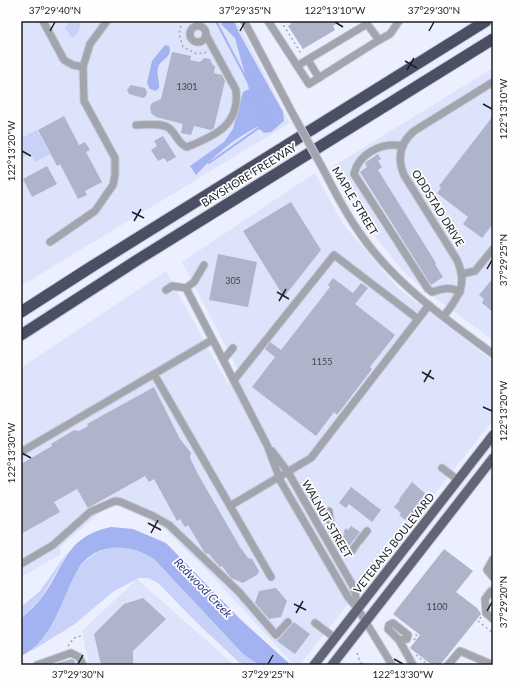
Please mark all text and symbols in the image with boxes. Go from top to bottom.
text: 37°29'40"N [29,4,81,16]
text: 37°29'35"N [219,4,271,16]
text: 122°13'10"W [305,4,366,16]
text: 37°29'30"N [408,4,460,16]
text: 122°13'10"W [497,78,509,139]
house number: 1301 [177,81,197,92]
text: 122°13'20"W [5,120,17,181]
street label: BAYSHORE FREEWAY [199,140,299,209]
street label: MAPLE STREET [330,164,381,238]
street label: ODDSTAD DRIVE [410,167,467,248]
text: 37°29'25"N [497,234,509,286]
house number: 305 [225,275,241,286]
house number: 1155 [312,356,332,367]
text: 122°13'20"W [497,380,509,441]
text: 122°13'30"W [5,422,17,483]
street label: WALNUT STREET [300,477,355,561]
street label: VETERANS BOULEVARD [350,490,437,595]
water label: Redwood Creek [171,555,236,621]
text: 37°29'20"N [497,576,509,628]
house number: 1100 [427,601,447,612]
text: 37°29'30"N [52,668,104,680]
text: 37°29'25"N [242,668,294,680]
text: 122°13'30"W [373,668,434,680]

